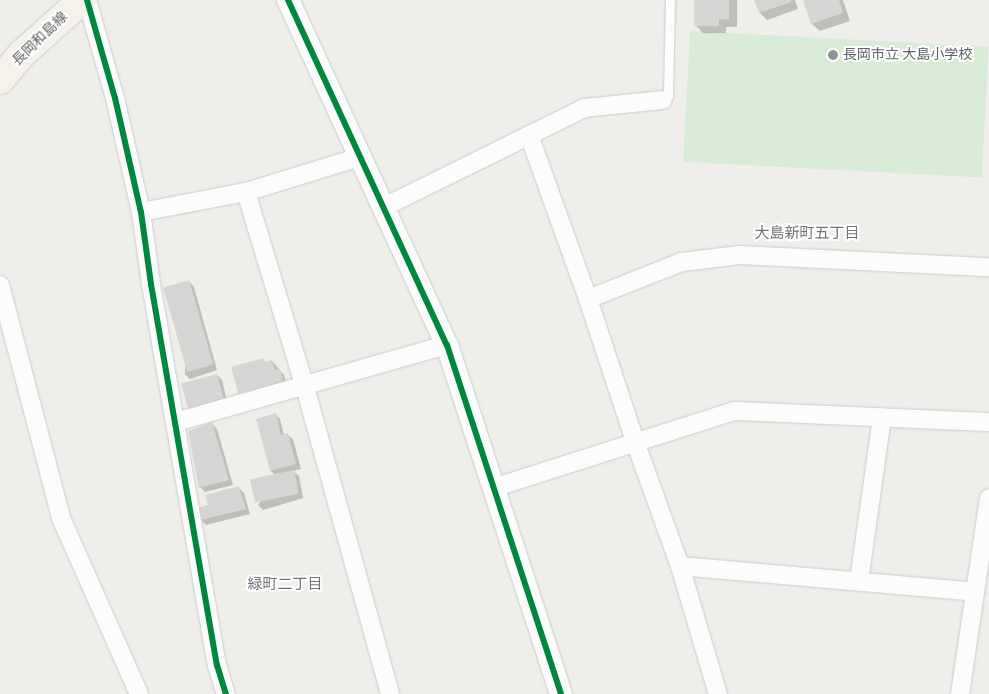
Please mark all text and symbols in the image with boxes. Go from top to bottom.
street label: 長岡和島線 [9,9,71,69]
place label: 長岡市立 大島小学校 [843,47,972,63]
marker: 長岡市立 大島小学校 [827,49,839,61]
district label: 大島新町五丁目 [755,225,859,243]
district label: 緑町二丁目 [248,576,322,594]

